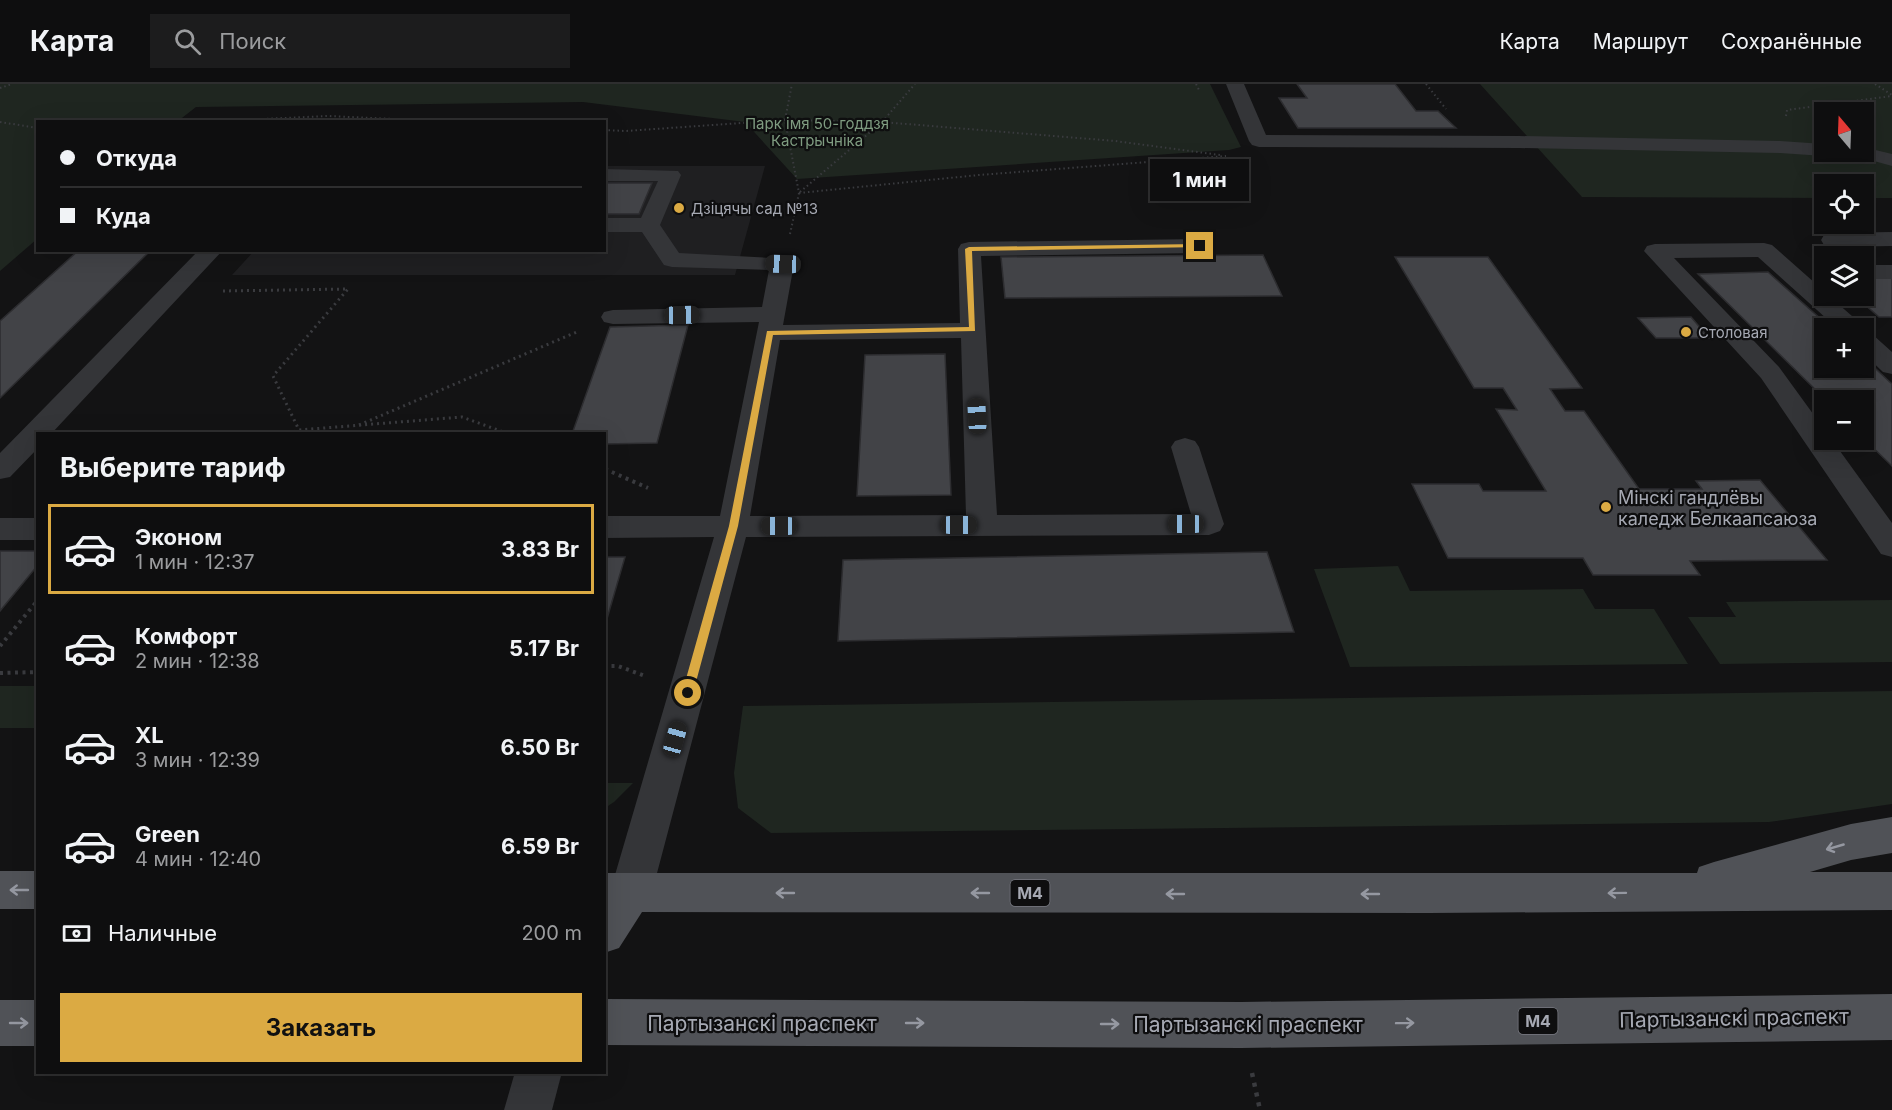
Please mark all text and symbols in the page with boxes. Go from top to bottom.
search box [150,14,570,68]
text: Карта [30,24,114,58]
icon: search [171,25,204,58]
text: Поиск [219,28,286,54]
text: Карта [1499,29,1560,54]
text: Маршрут [1593,29,1688,54]
text: Сохранённые [1721,29,1862,54]
north arrow [1814,102,1874,162]
map controls [1814,102,1874,450]
park label: Парк імя 50-годдзя Кастрычніка [745,114,889,150]
text: Откуда [96,145,177,171]
callout: 1 мин [1150,159,1250,201]
text: 1 мин [1172,168,1227,192]
button: locate [1814,174,1874,234]
place label: Дзіцячы сад №13 [691,199,818,218]
marker: Дзіцячы сад №13 [672,201,686,215]
text: Куда [96,203,151,229]
route end [1186,232,1213,259]
button: layers [1814,246,1874,306]
car [765,254,801,274]
car [664,306,700,324]
button: + [1814,318,1874,378]
place label: Столовая [1698,323,1768,342]
marker: Столовая [1679,325,1693,339]
button: − [1814,390,1874,450]
car [967,398,987,434]
text: Выберите тариф [60,451,286,484]
place label: Мінскі гандлёвы каледж Белкаапсаюза [1618,487,1817,529]
marker: Мінскі гандлёвы каледж Белкаапсаюза [1599,500,1613,514]
car [1168,515,1204,533]
car [941,516,977,534]
car [761,517,797,535]
icon: car [63,522,117,576]
text: Эконом [135,524,222,550]
text: 3.83 Br [501,536,579,562]
text: 1 мин · 12:37 [135,550,255,574]
icon: car [63,621,117,675]
text: Комфорт [135,623,237,649]
text: 5.17 Br [509,635,579,661]
text: 2 мин · 12:38 [135,649,260,673]
route start [674,679,701,706]
car [661,719,689,759]
icon: car [63,720,117,774]
text: XL [135,722,164,748]
text: 6.50 Br [501,734,579,760]
text: 3 мин · 12:39 [135,748,260,772]
icon: car [63,819,117,873]
text: Green [135,821,200,847]
text: 6.59 Br [501,833,579,859]
one-way arrow [1826,842,1845,853]
text: 4 мин · 12:40 [135,847,261,871]
road number: М4 [1010,880,1050,906]
one-way arrow [9,884,29,896]
one-way arrow [775,887,795,899]
one-way arrow [970,887,990,899]
one-way arrow [1607,887,1627,898]
one-way arrow [1165,888,1185,900]
one-way arrow [1360,888,1380,900]
icon: cash [60,917,93,950]
text: Наличные [108,920,217,946]
text: 200 m [521,921,582,945]
button: Заказать [60,993,582,1062]
street label: Партызанскі праспект [1619,1003,1849,1033]
road number: М4 [1518,1008,1558,1034]
street label: Партызанскі праспект [647,1011,877,1036]
street label: Партызанскі праспект [1133,1012,1363,1037]
one-way arrow [8,1017,28,1029]
one-way arrow [904,1017,924,1029]
one-way arrow [1394,1017,1414,1029]
one-way arrow [1099,1018,1119,1030]

